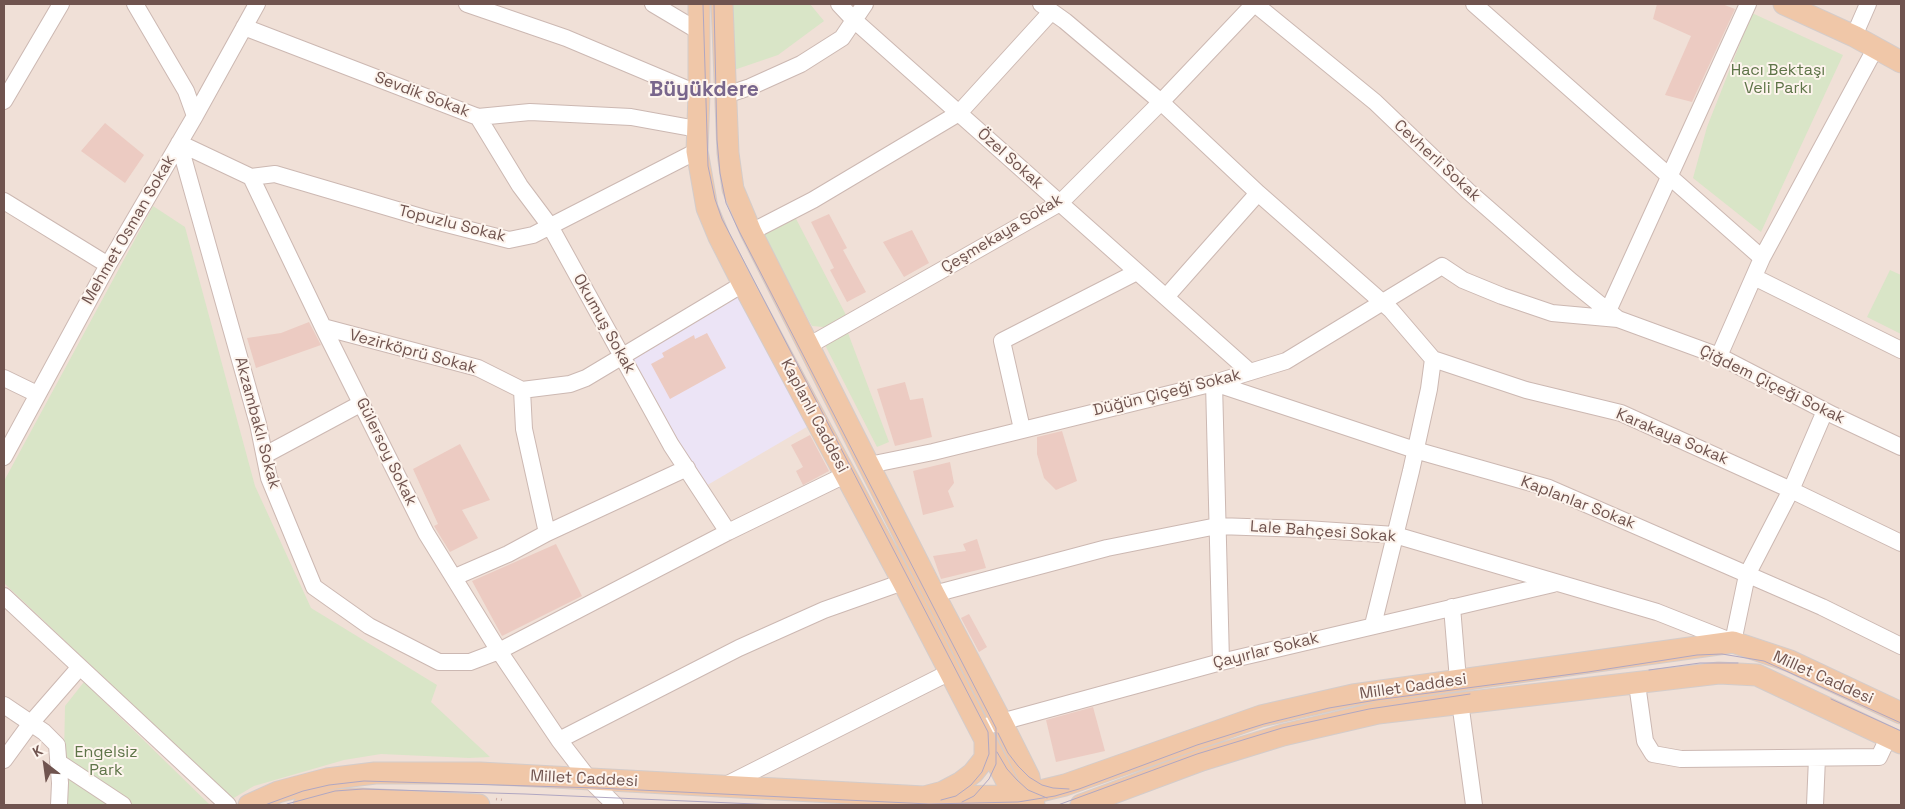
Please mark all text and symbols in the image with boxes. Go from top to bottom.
park label: Hacı Bektaşı Veli Parkı [1731,61,1825,99]
street label: Sevdik Sokak [372,68,472,122]
district label: Büyükdere [649,77,759,103]
street label: Cevherli Sokak [1390,116,1484,206]
street label: Özel Sokak [973,124,1047,194]
street label: Mehmet Osman Sokak [78,152,180,308]
street label: Çeşmekaya Sokak [938,190,1066,278]
street label: Topuzlu Sokak [396,201,508,247]
street label: Okumuş Sokak [569,271,639,377]
street label: Vezirköprü Sokak [347,326,479,378]
street label: Çiğdem Çiçeği Sokak [1696,341,1848,429]
street label: Akzambaklı Sokak [230,355,284,491]
street label: Kaplanlı Caddesi [776,356,852,476]
street label: Düğün Çiçeği Sokak [1091,365,1243,421]
street label: Gülersoy Sokak [352,395,420,509]
street label: Karakaya Sokak [1613,405,1731,469]
street label: Kaplanlar Sokak [1518,472,1638,534]
street label: Lale Bahçesi Sokak [1249,517,1397,547]
street label: Çayırlar Sokak [1211,629,1321,673]
street label: Millet Caddesi [1770,647,1876,709]
street label: Millet Caddesi [1358,670,1468,704]
north arrow [20,739,70,789]
text: K [29,741,46,761]
park label: Engelsiz Park [74,743,138,781]
street label: Millet Caddesi [530,767,638,791]

